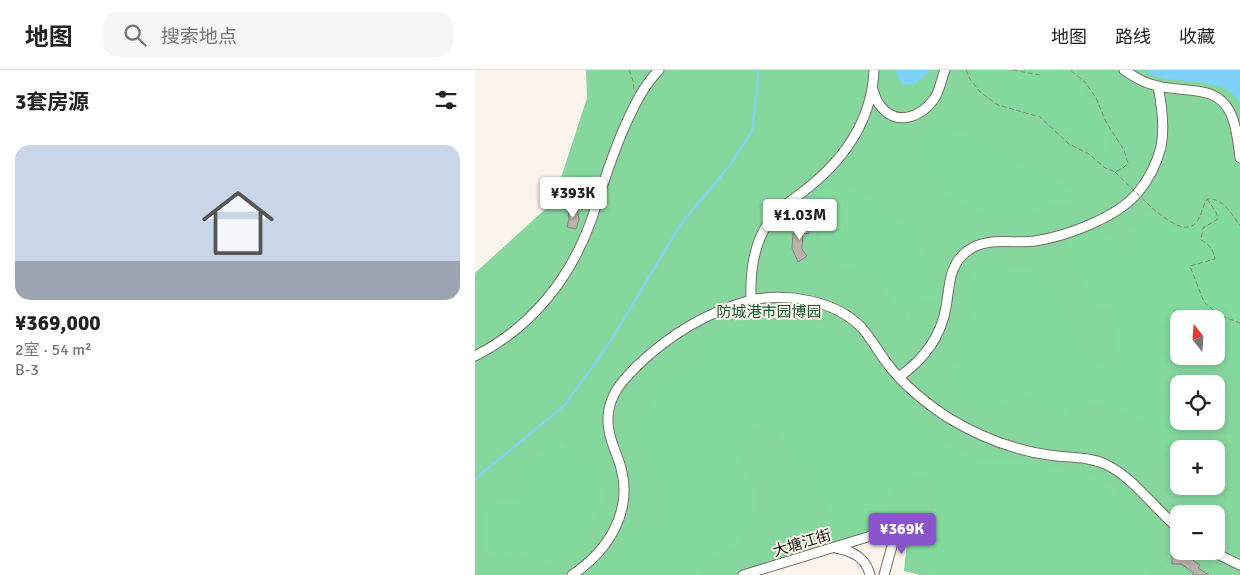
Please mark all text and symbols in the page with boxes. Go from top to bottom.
search box [103,12,453,57]
icon: search [121,21,149,49]
text: 地图 [25,22,73,52]
text: 搜索地点 [161,25,237,49]
text: 地图 [1051,26,1087,48]
text: 路线 [1115,26,1151,48]
text: 收藏 [1179,26,1215,48]
icon: filters [432,86,460,114]
text: 3套房源 [15,89,89,115]
pin: ¥393K [538,176,608,219]
icon: home [193,178,283,268]
text: ¥393K [551,183,595,203]
pin: ¥1.03M [759,198,841,241]
text: ¥1.03M [774,205,826,225]
park label: 防城港市园博园 [716,303,822,321]
text: ¥369,000 [15,310,101,336]
north arrow [1170,310,1225,365]
map controls [1170,310,1225,560]
text: 2室 · 54 m² [15,340,92,360]
text: B-3 [15,360,39,380]
button: locate [1170,375,1225,430]
button: + [1170,440,1225,495]
button: − [1170,505,1225,560]
pin: ¥369K [867,512,937,555]
text: ¥369K [880,519,924,539]
street label: 大塘江街 [771,526,833,560]

